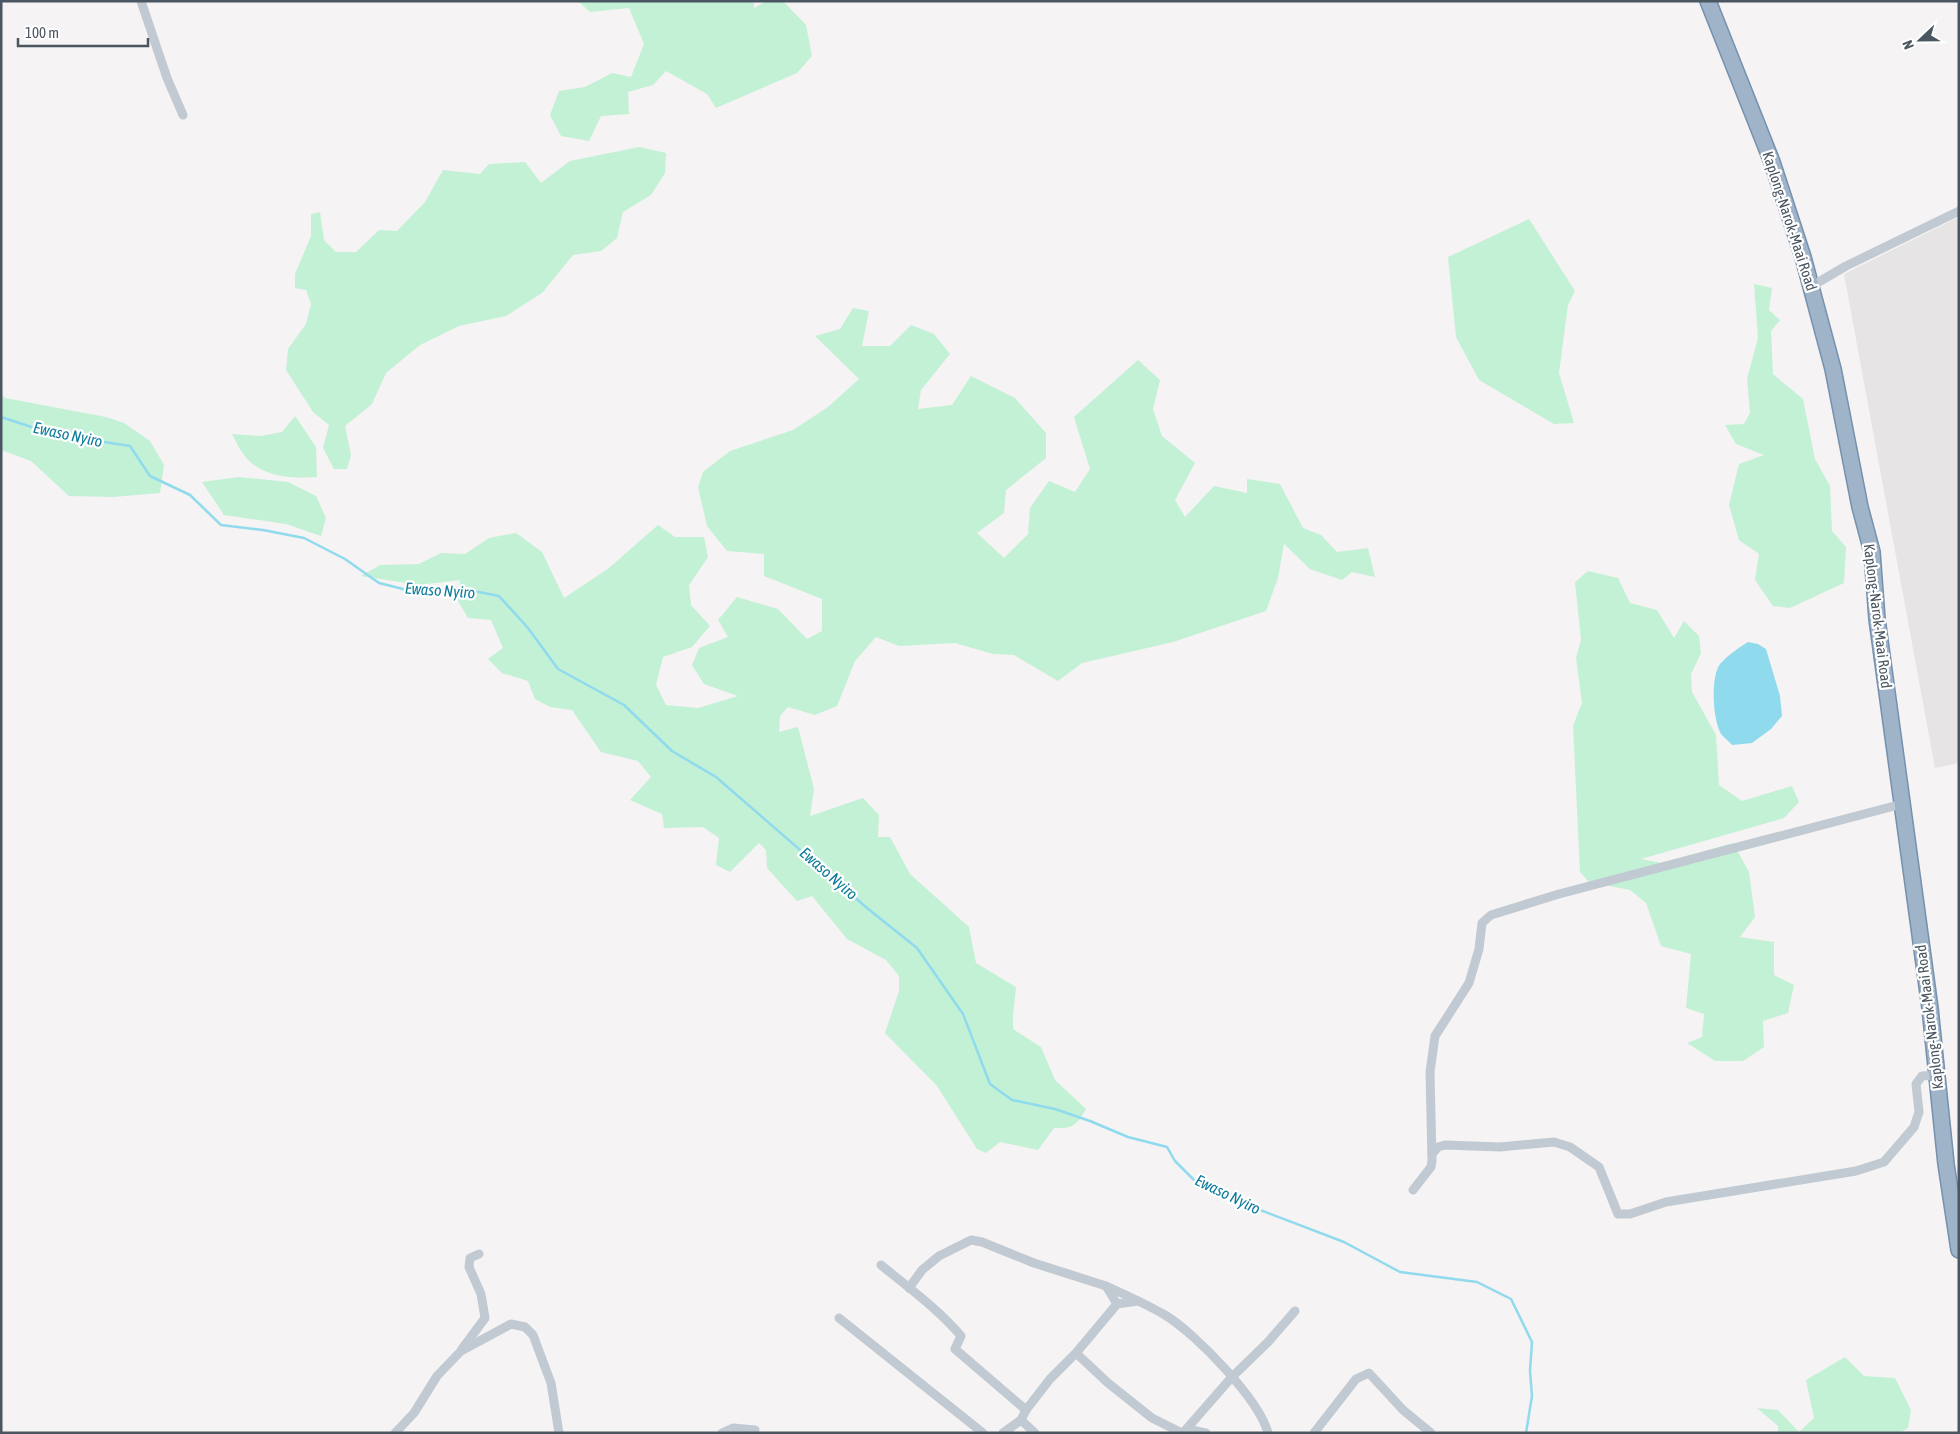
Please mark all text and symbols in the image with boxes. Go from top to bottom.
scale bar [18,15,148,47]
north arrow [1895,15,1945,65]
text: 100 m [25,24,59,41]
text: N [1899,38,1917,52]
street label: Kaplong-Narok-Maai Road [1759,149,1821,293]
water label: Ewaso Nyiro [31,418,104,451]
street label: Kaplong-Narok-Maai Road [1861,543,1895,689]
water label: Ewaso Nyiro [404,579,476,602]
water label: Ewaso Nyiro [796,843,862,904]
street label: Kaplong-Narok-Maai Road [1912,944,1946,1090]
water label: Ewaso Nyiro [1192,1170,1264,1218]

